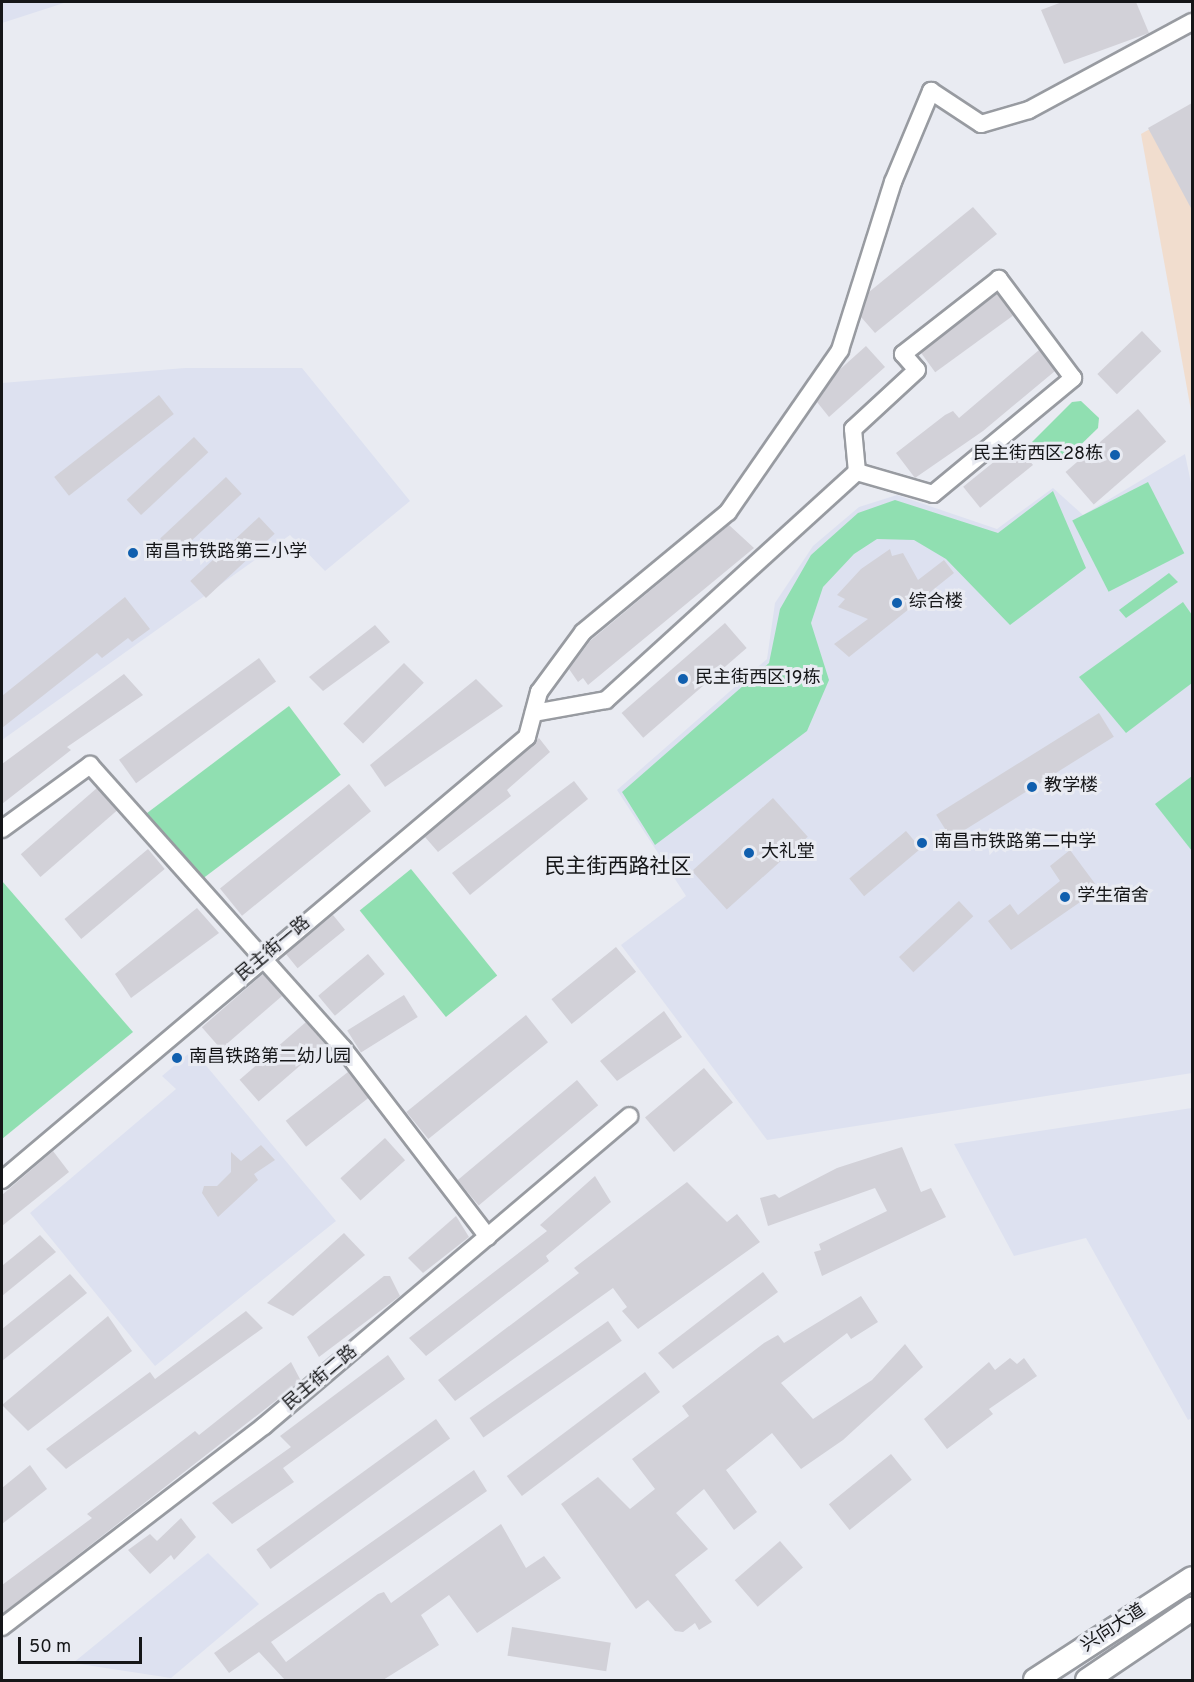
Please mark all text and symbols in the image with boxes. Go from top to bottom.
place label: 民主街西区28栋 [973,444,1103,466]
marker: 民主街西区28栋 [1108,448,1122,462]
place label: 南昌市铁路第三小学 [145,542,307,564]
marker: 南昌市铁路第三小学 [126,546,140,560]
place label: 综合楼 [909,592,963,614]
marker: 综合楼 [890,596,904,610]
place label: 民主街西区19栋 [695,668,820,690]
marker: 民主街西区19栋 [676,672,690,686]
place label: 教学楼 [1044,776,1098,798]
marker: 教学楼 [1025,780,1039,794]
place label: 南昌市铁路第二中学 [934,832,1096,854]
marker: 南昌市铁路第二中学 [915,836,929,850]
place label: 大礼堂 [761,842,815,864]
marker: 大礼堂 [742,846,756,860]
district label: 民主街西路社区 [545,855,691,881]
place label: 学生宿舍 [1077,886,1149,908]
marker: 学生宿舍 [1058,890,1072,904]
street label: 民主街一路 [233,913,315,987]
place label: 南昌铁路第二幼儿园 [189,1047,351,1069]
marker: 南昌铁路第二幼儿园 [170,1051,184,1065]
street label: 民主街二路 [280,1342,362,1416]
street label: 兴向大道 [1078,1600,1150,1658]
scale bar [21,1625,146,1663]
text: 50 m [29,1636,71,1659]

